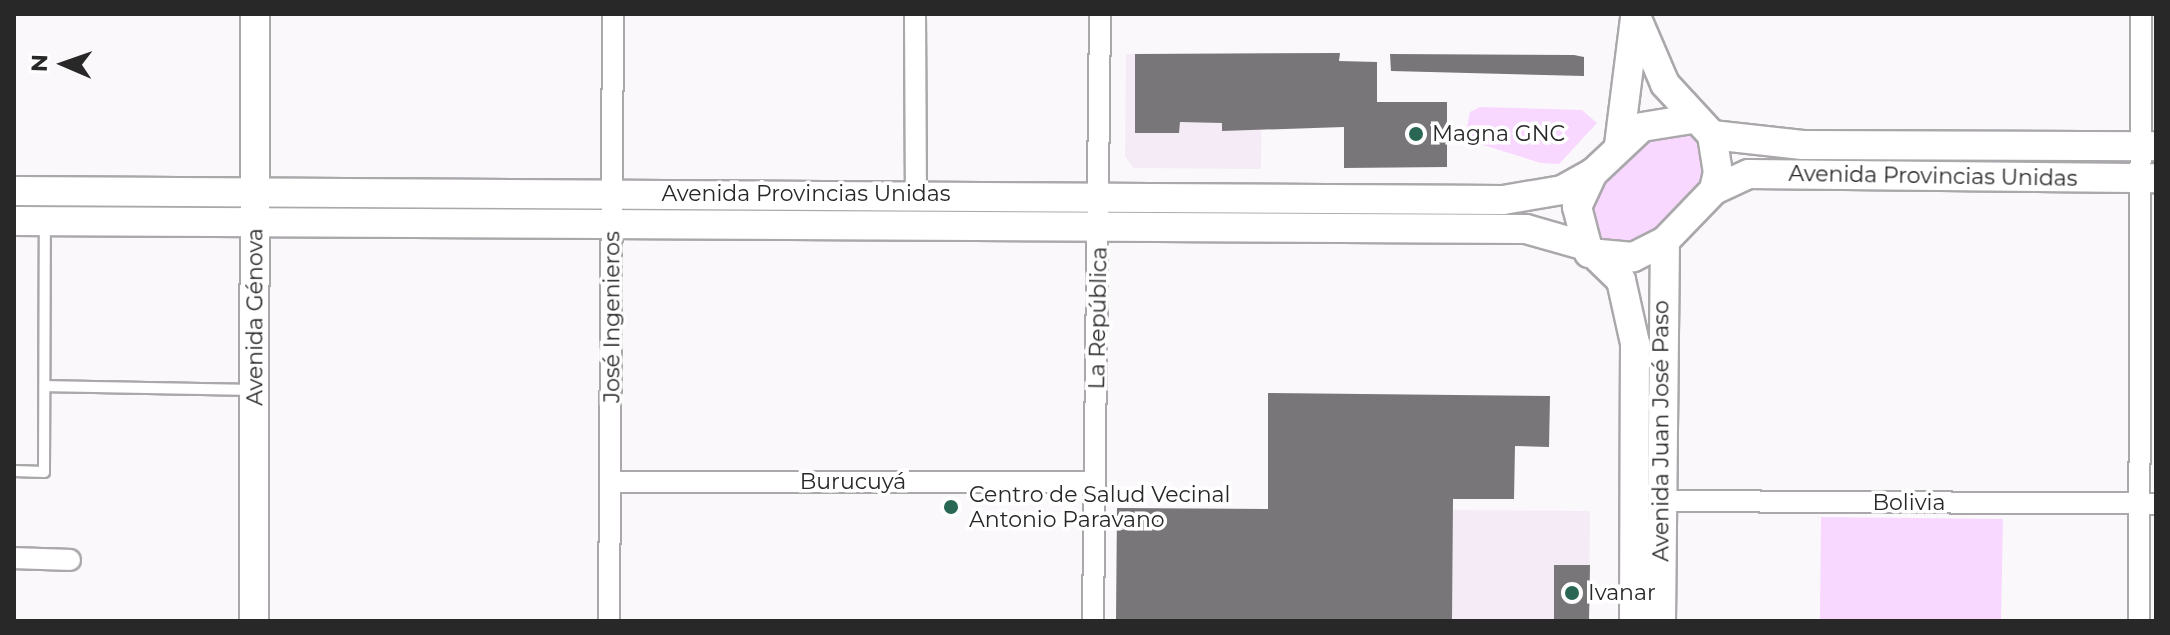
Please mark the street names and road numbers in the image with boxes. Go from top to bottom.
street label: Avenida Provincias Unidas [1788,160,2078,192]
street label: Avenida Provincias Unidas [661,181,951,207]
street label: Avenida Génova [242,228,268,406]
street label: José Ingenieros [599,231,625,403]
street label: La República [1084,246,1112,390]
street label: Avenida Juan José Paso [1648,300,1674,562]
street label: Burucuyá [800,469,906,495]
street label: Bolivia [1872,490,1946,516]

